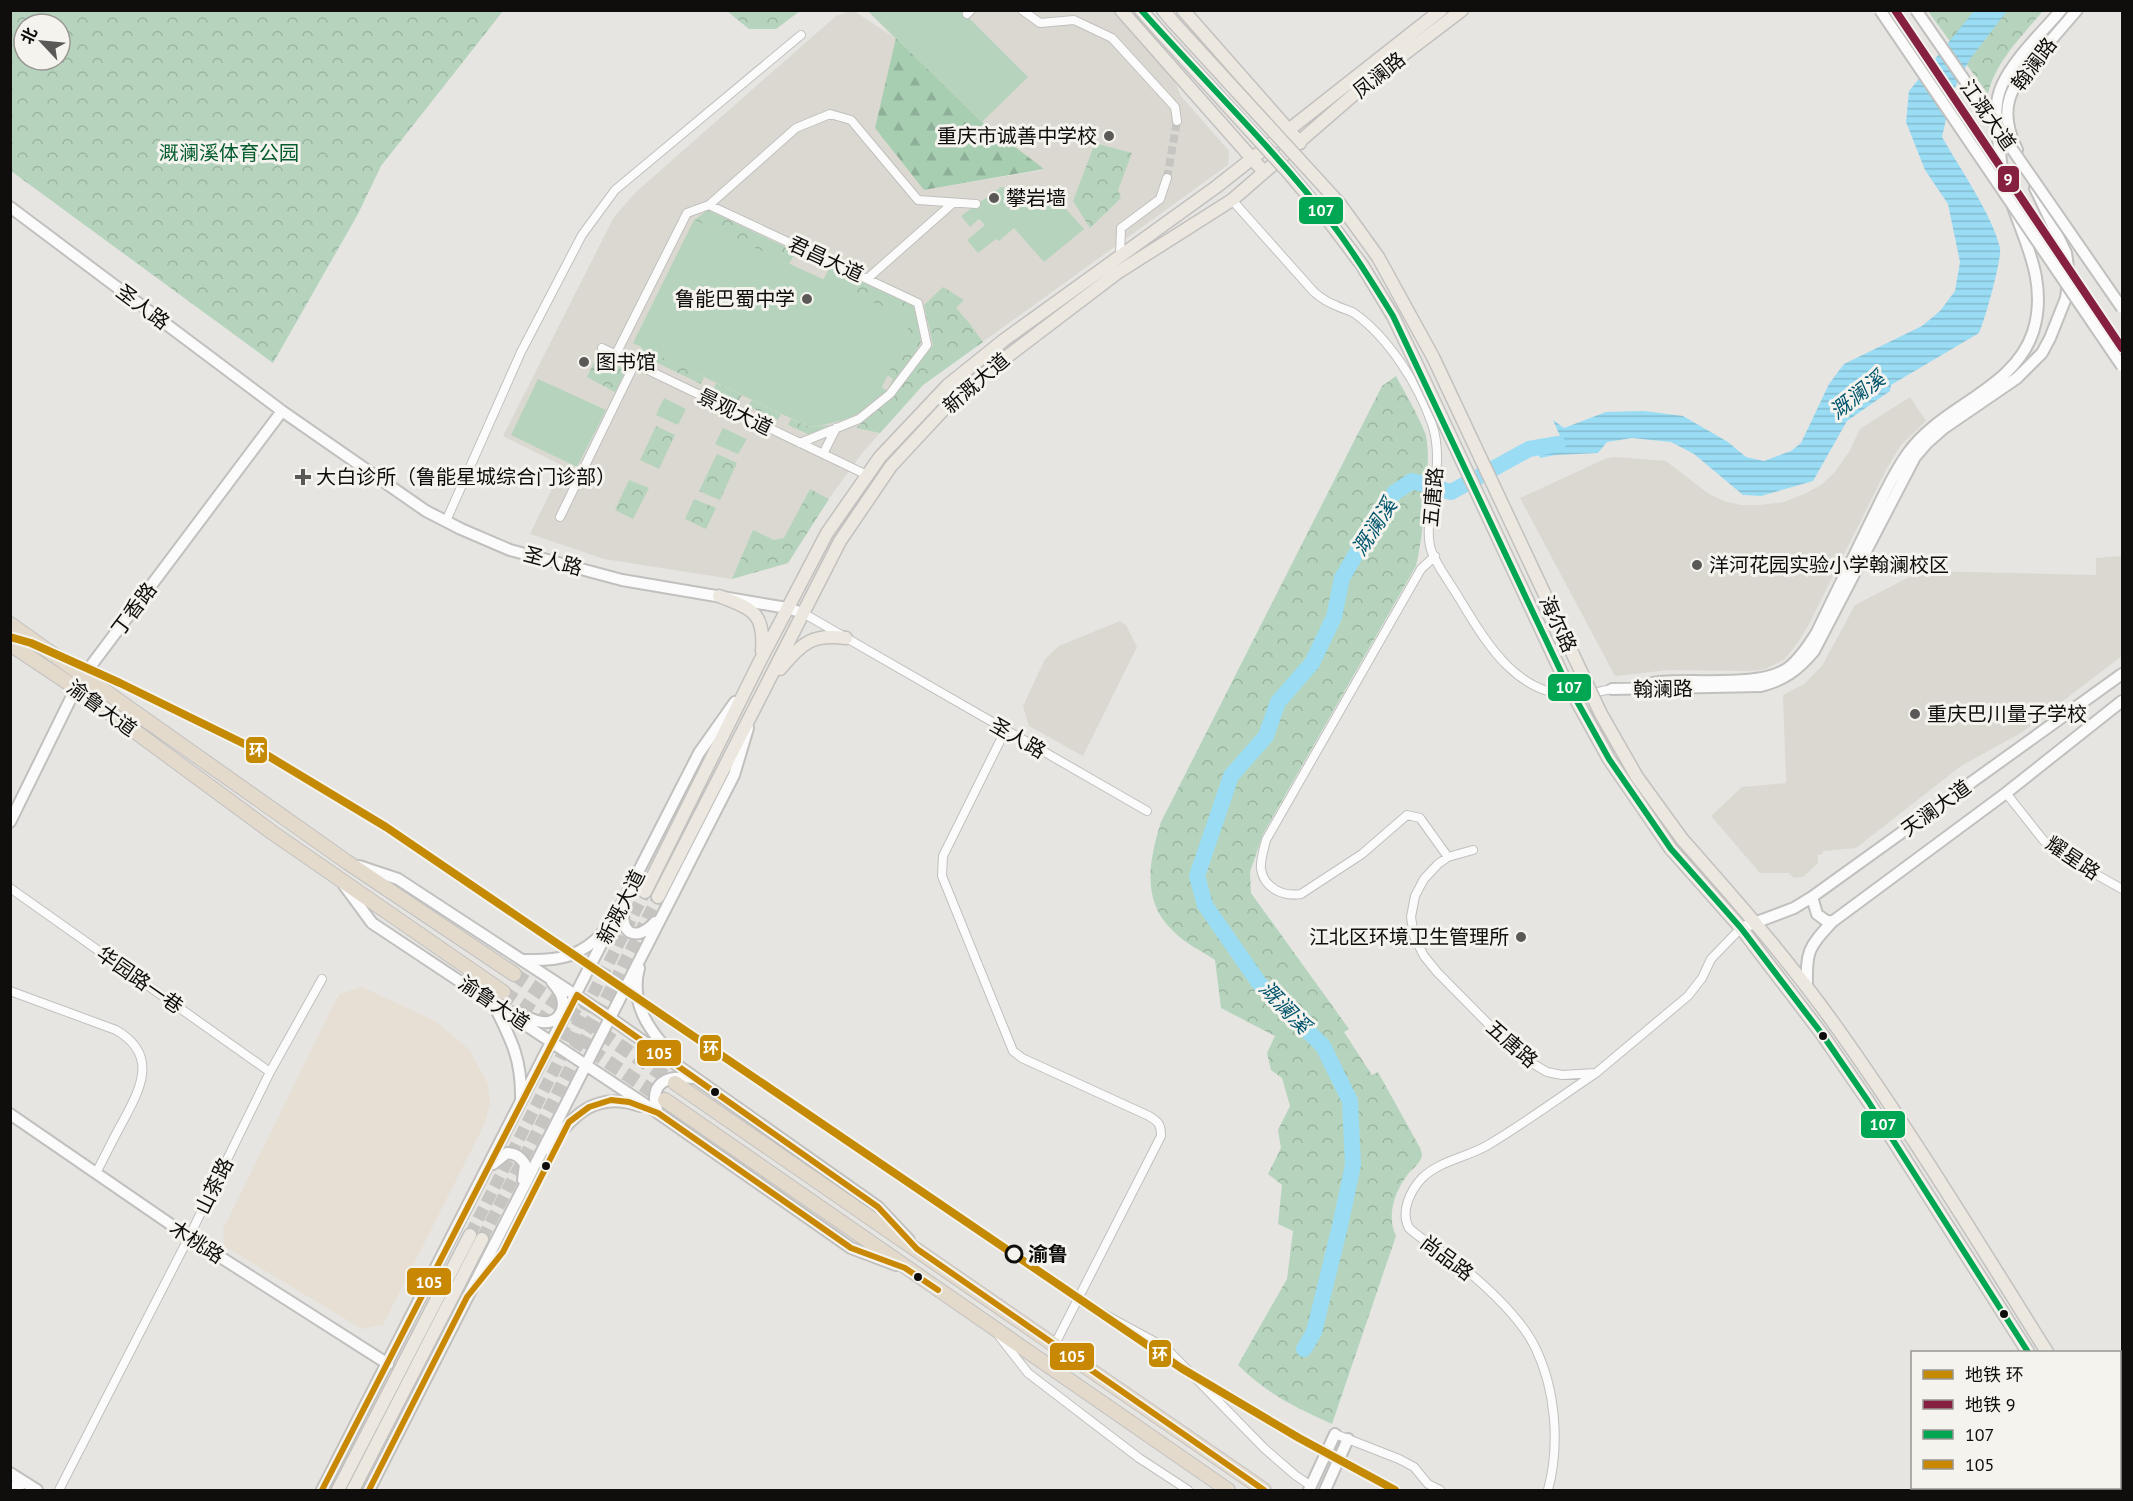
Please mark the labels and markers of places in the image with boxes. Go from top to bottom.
place label: 重庆市诚善中学校 [937,123,1097,149]
marker: 重庆市诚善中学校 [1102,129,1116,143]
place label: 攀岩墙 [1006,185,1066,211]
marker: 攀岩墙 [987,191,1001,205]
place label: 鲁能巴蜀中学 [675,286,795,312]
marker: 鲁能巴蜀中学 [800,292,814,306]
place label: 图书馆 [596,349,656,375]
marker: 图书馆 [577,355,591,369]
place label: 大白诊所（鲁能星城综合门诊部） [316,464,616,490]
marker: 大白诊所（鲁能星城综合门诊部） [294,468,312,486]
place label: 洋河花园实验小学翰澜校区 [1709,552,1949,578]
marker: 洋河花园实验小学翰澜校区 [1690,558,1704,572]
place label: 重庆巴川量子学校 [1927,701,2087,727]
marker: 重庆巴川量子学校 [1908,707,1922,721]
place label: 江北区环境卫生管理所 [1309,924,1509,950]
marker: 江北区环境卫生管理所 [1514,930,1528,944]
unlabelled marker [1817,1030,1829,1042]
unlabelled marker [709,1086,721,1098]
unlabelled marker [540,1160,552,1172]
place label: 渝鲁 [1028,1241,1068,1267]
marker: 渝鲁 [1005,1245,1023,1263]
unlabelled marker [912,1271,924,1283]
unlabelled marker [1998,1308,2010,1320]

